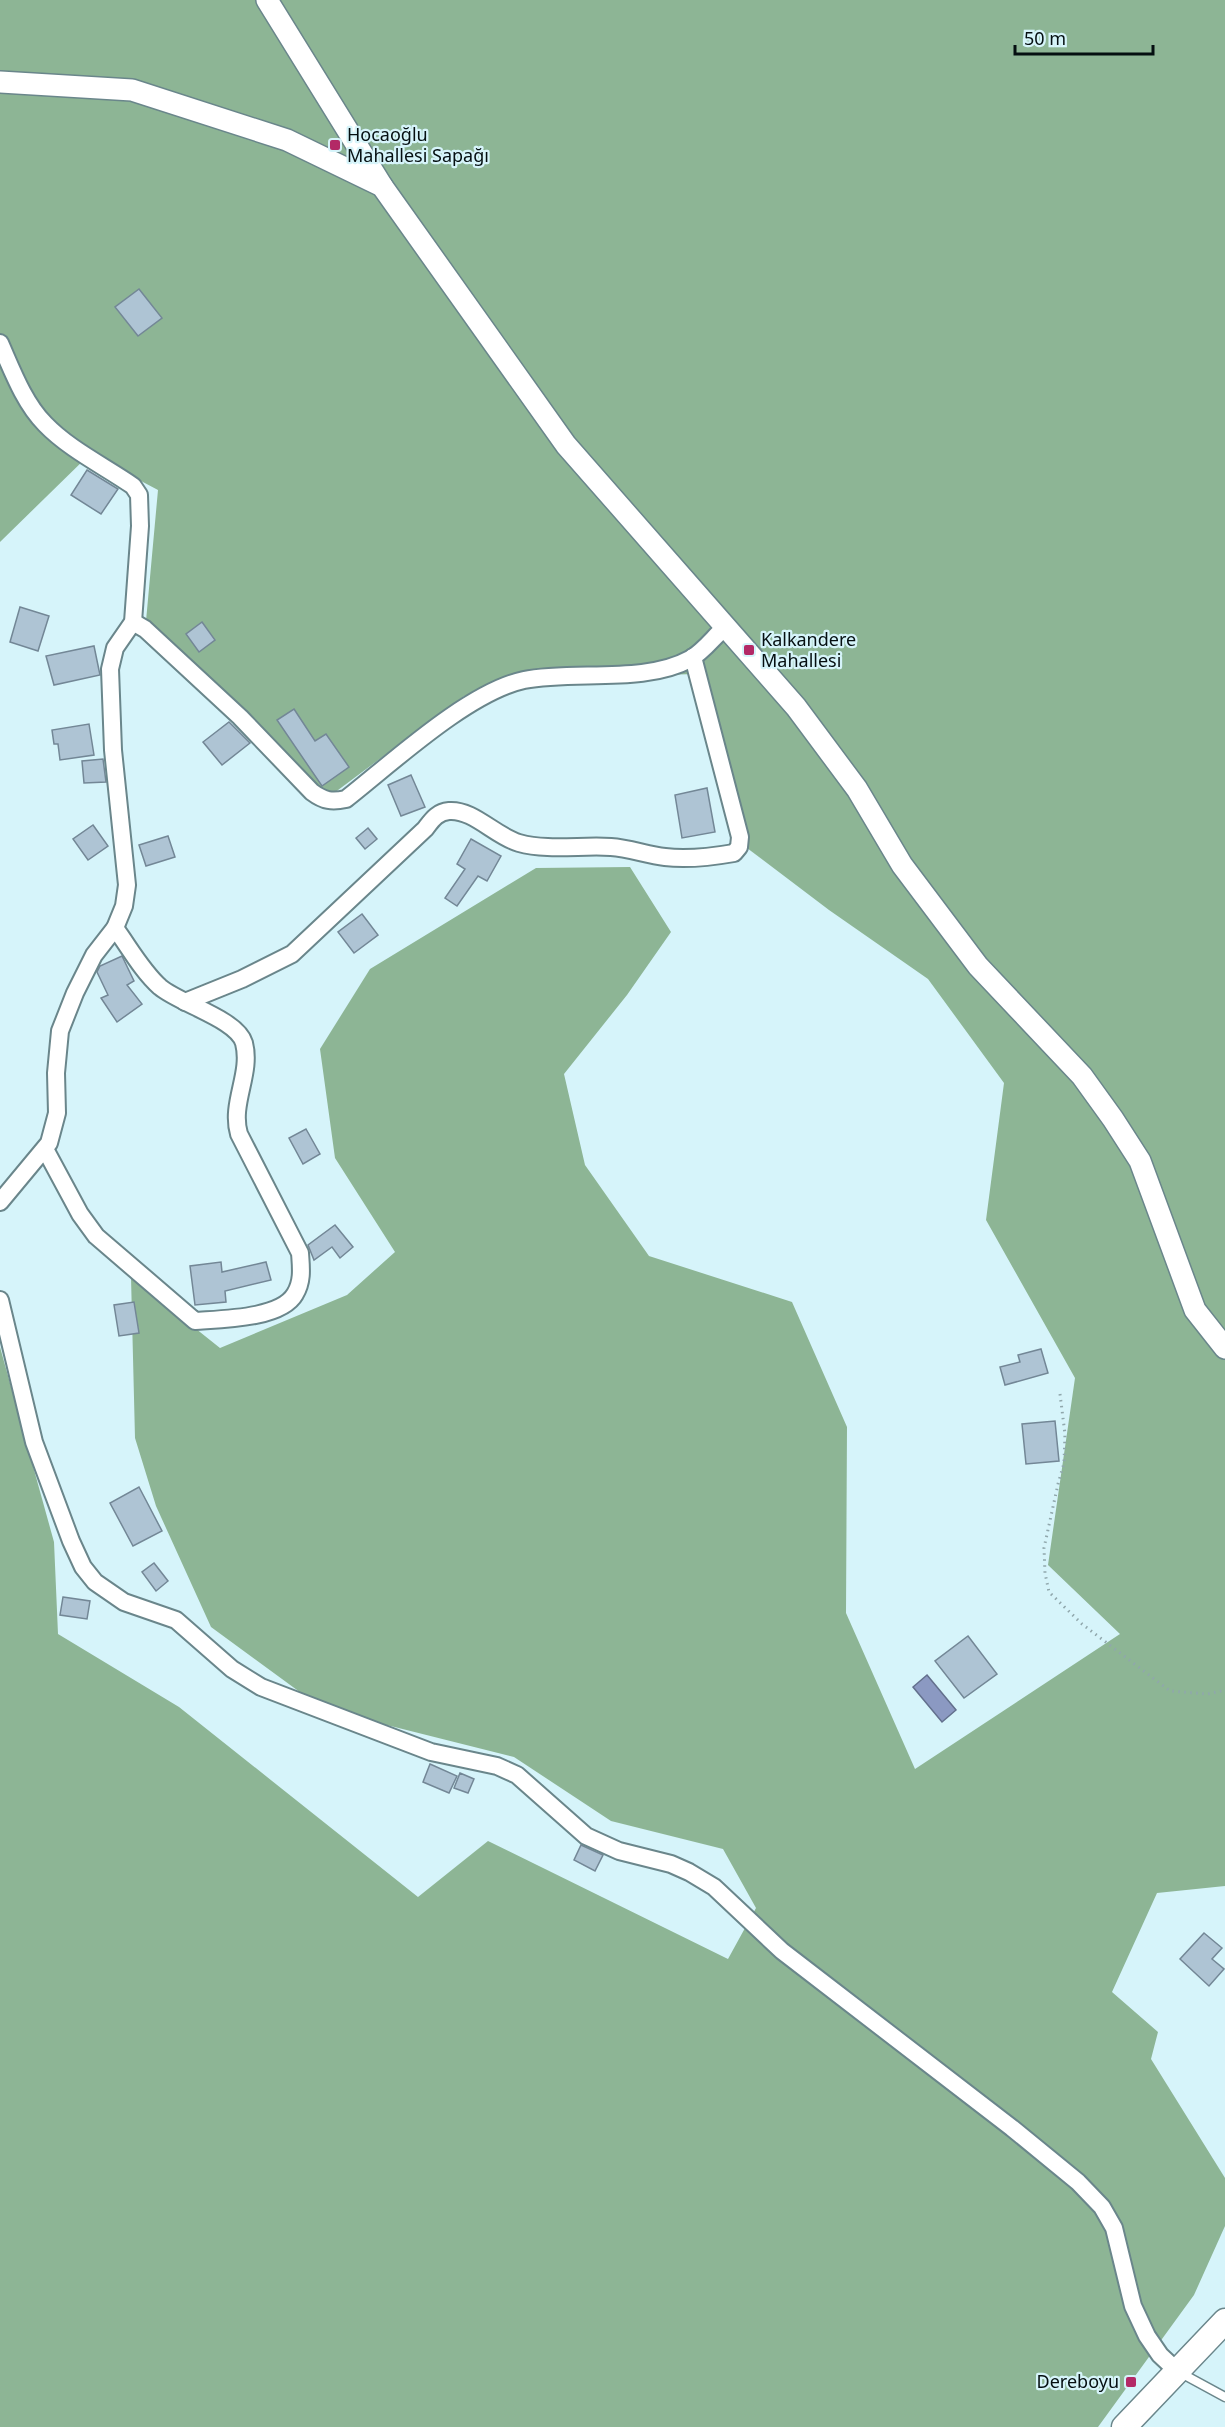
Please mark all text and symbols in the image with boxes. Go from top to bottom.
scale bar [1015,18,1153,56]
text: 50 m [1024,26,1066,50]
place label: Hocaoğlu Mahallesi Sapağı [347,122,489,167]
marker: Hocaoğlu Mahallesi Sapağı [328,138,342,152]
place label: Kalkandere Mahallesi [761,627,856,672]
marker: Kalkandere Mahallesi [742,643,756,657]
place label: Dereboyu [1037,2369,1119,2393]
marker: Dereboyu [1124,2375,1138,2389]

